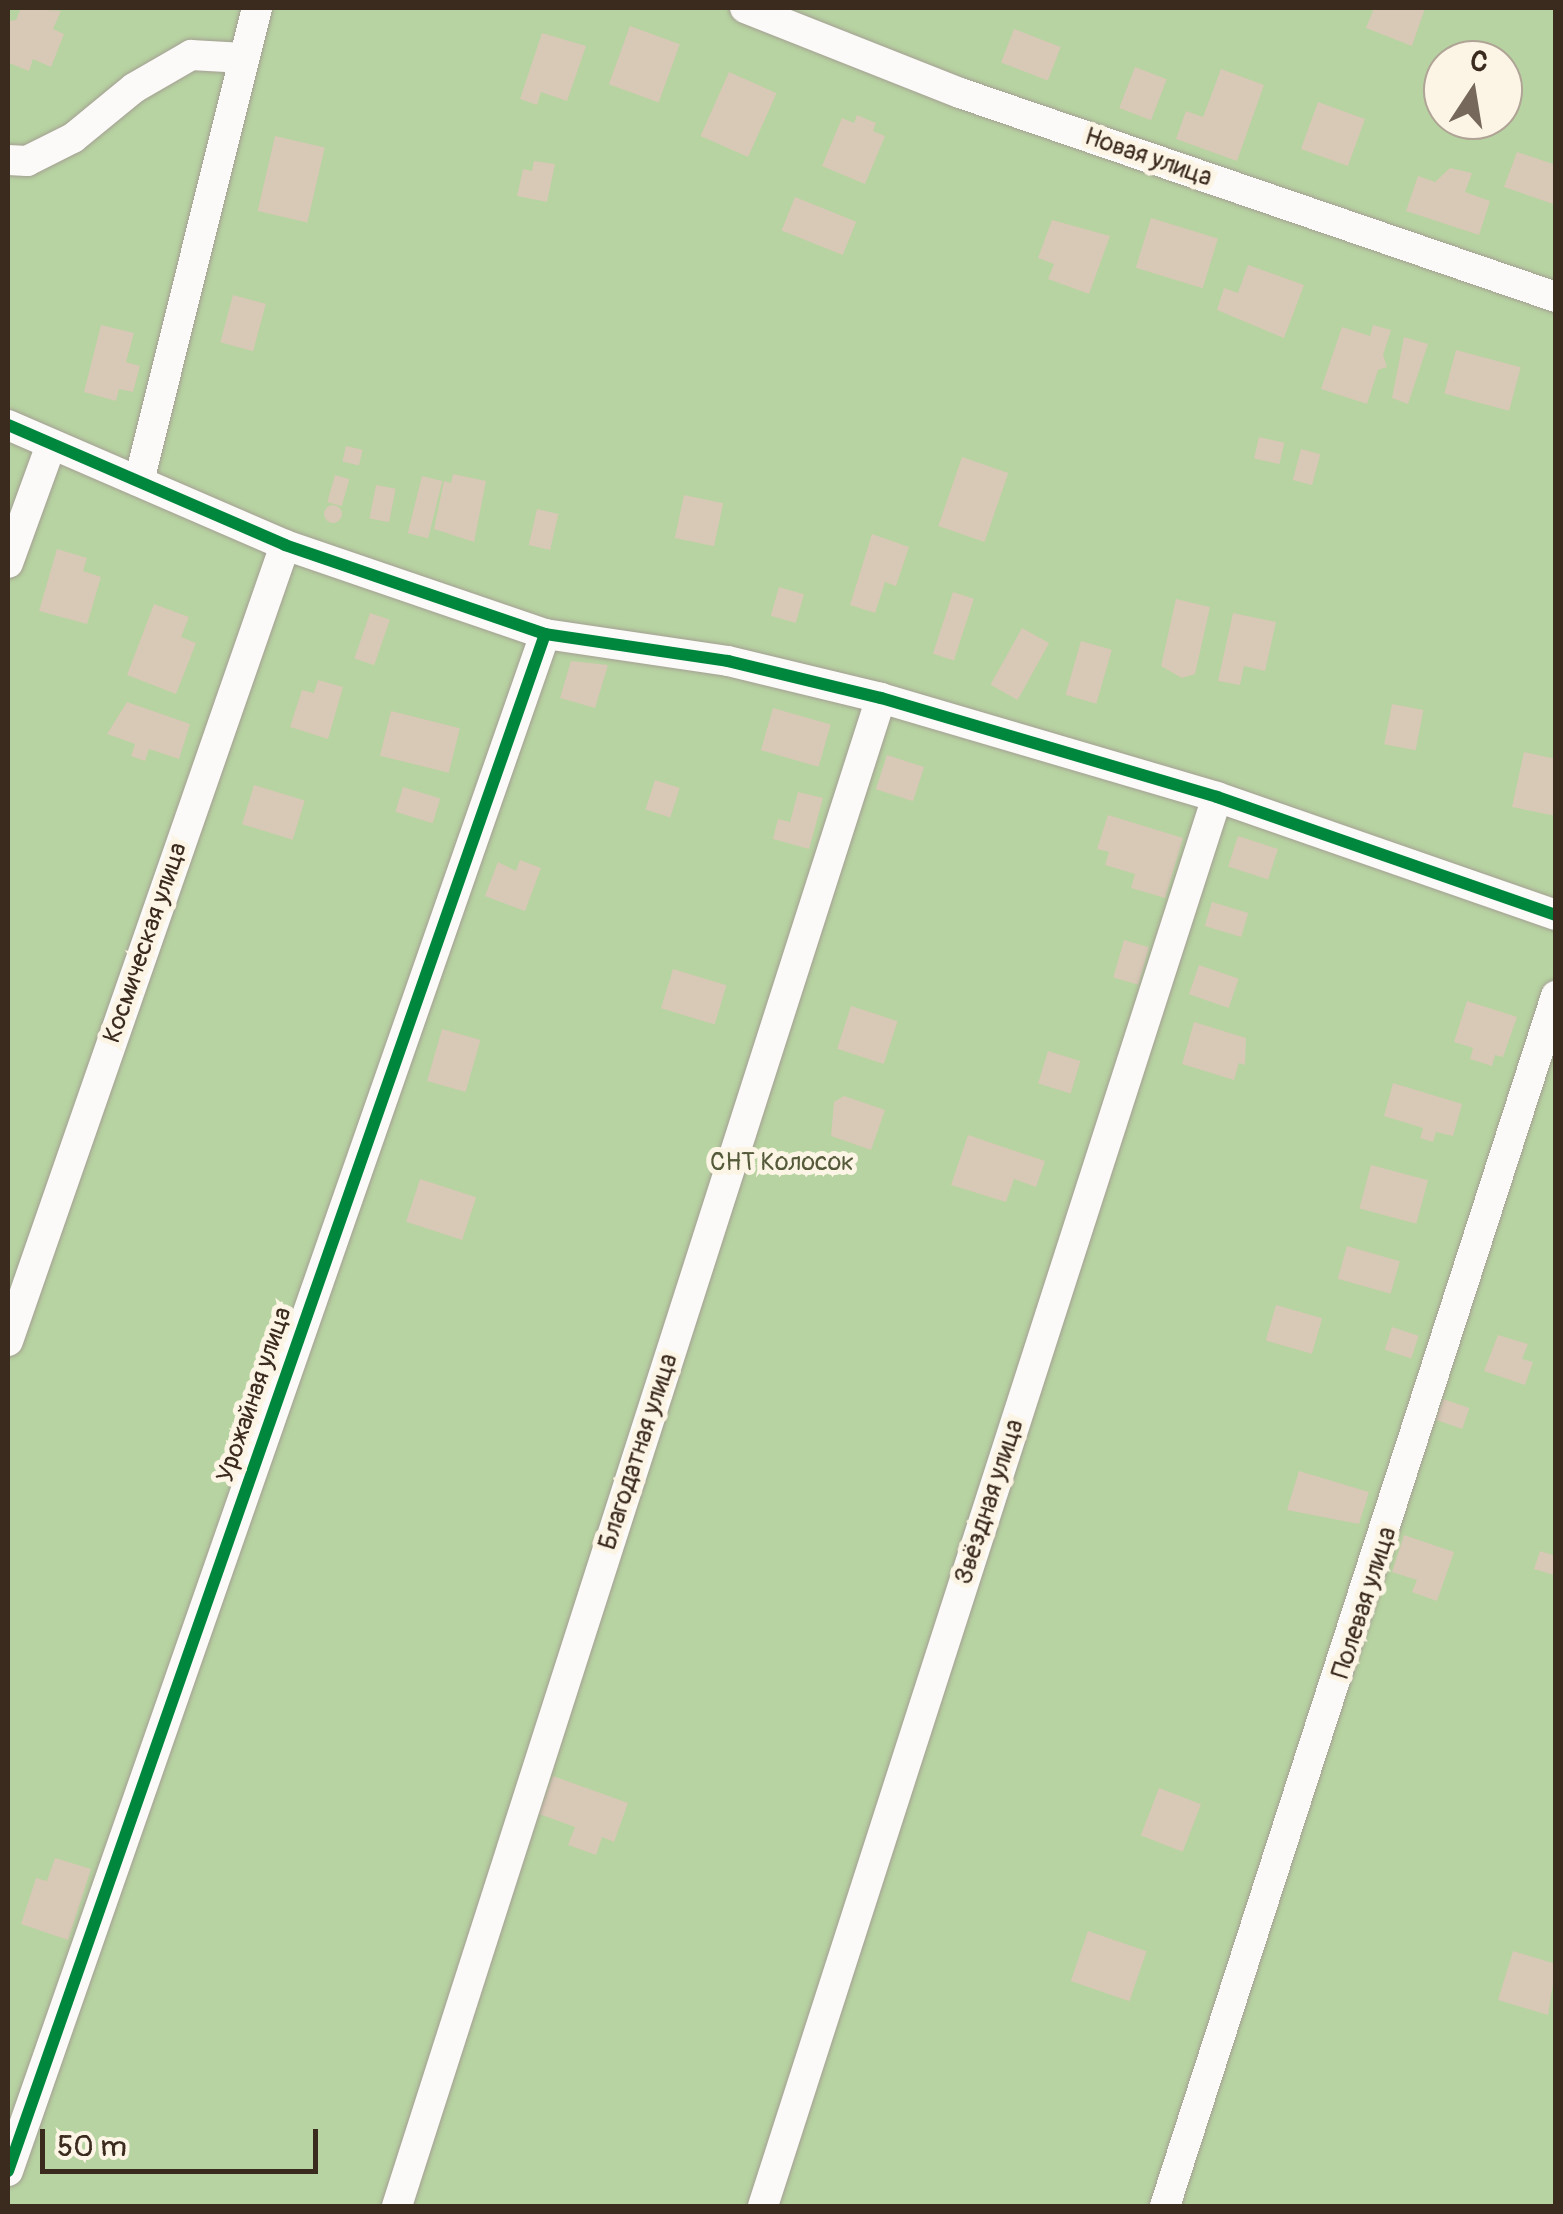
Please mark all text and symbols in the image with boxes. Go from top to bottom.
north arrow [1423,40,1523,140]
text: С [1467,43,1491,81]
street label: Новая улица [1080,122,1216,194]
street label: Космическая улица [98,839,194,1047]
park label: СНТ Колосок [710,1148,854,1178]
street label: Урожайная улица [211,1303,299,1487]
street label: Благодатная улица [593,1350,685,1554]
street label: Звёздная улица [949,1416,1031,1588]
street label: Полевая улица [1326,1524,1404,1682]
scale bar [45,2109,322,2171]
text: 50 m [57,2128,127,2165]

